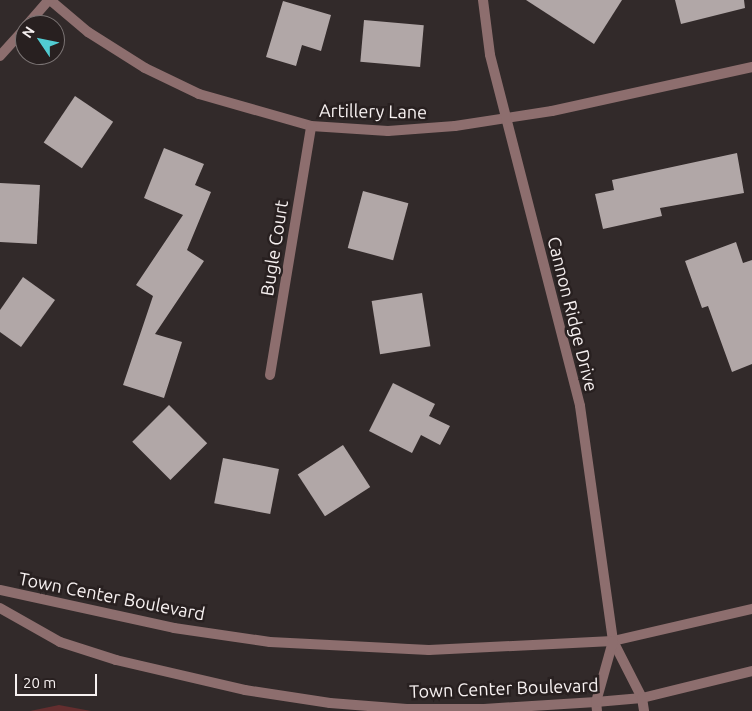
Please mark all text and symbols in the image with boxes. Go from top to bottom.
north arrow [15,15,65,65]
text: N [19,23,38,41]
street label: Artillery Lane [319,99,427,123]
street label: Bugle Court [256,199,292,297]
street label: Cannon Ridge Drive [543,234,603,394]
street label: Town Center Boulevard [17,567,207,625]
scale bar [18,664,100,696]
text: 20 m [23,674,56,691]
street label: Town Center Boulevard [409,674,599,702]

